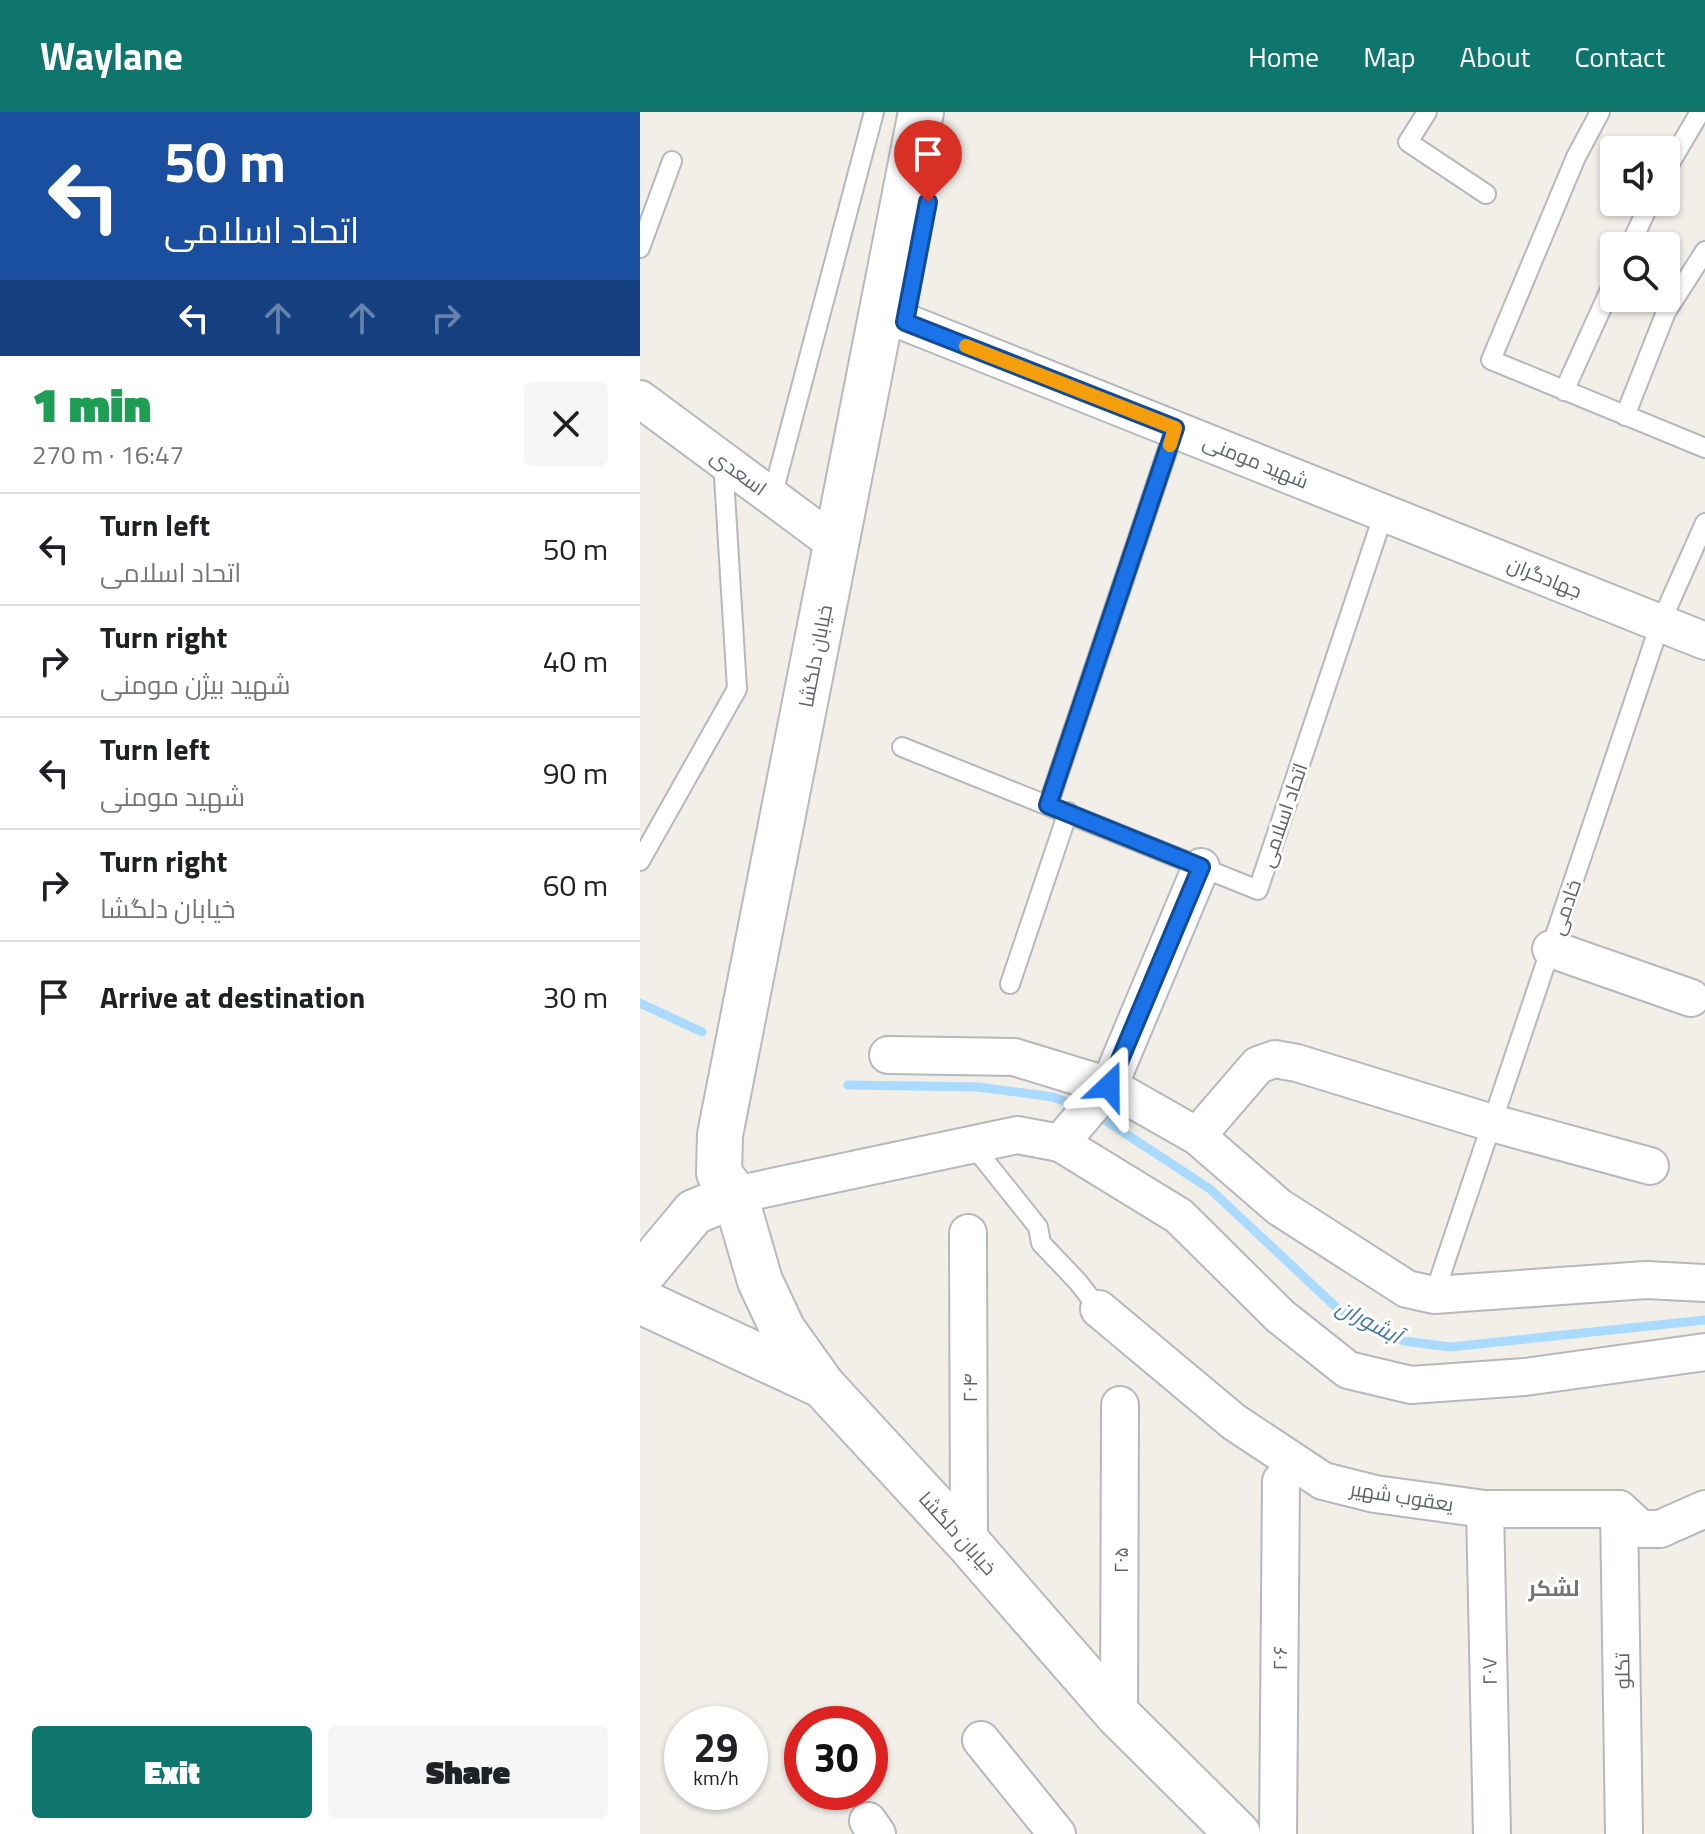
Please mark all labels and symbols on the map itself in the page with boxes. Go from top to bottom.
pin [894,120,962,202]
street label: شهید مومنی [1198,426,1314,496]
street label: اسعدی [704,441,774,503]
street label: جهادگران [1503,548,1587,606]
street label: خیابان دلگشا [790,602,840,710]
street label: اتحاد اسلامی [1251,759,1315,871]
street label: خادمی [1541,875,1589,939]
position arrow [1067,1044,1151,1128]
water label: آبشوران [1330,1290,1412,1355]
street label: ۲۰۴ [954,1374,985,1402]
street label: یعقوب شهیر [1347,1472,1457,1520]
street label: خیابان دلگشا [912,1484,1004,1582]
street label: ۲۰۵ [1105,1547,1136,1573]
district label: لشکر [1527,1571,1580,1605]
street label: ۲۰۶ [1264,1645,1295,1671]
street label: تکلو [1606,1652,1638,1689]
street label: ۲۰۷ [1473,1657,1505,1685]
speed limit sign: 30 [784,1706,888,1810]

